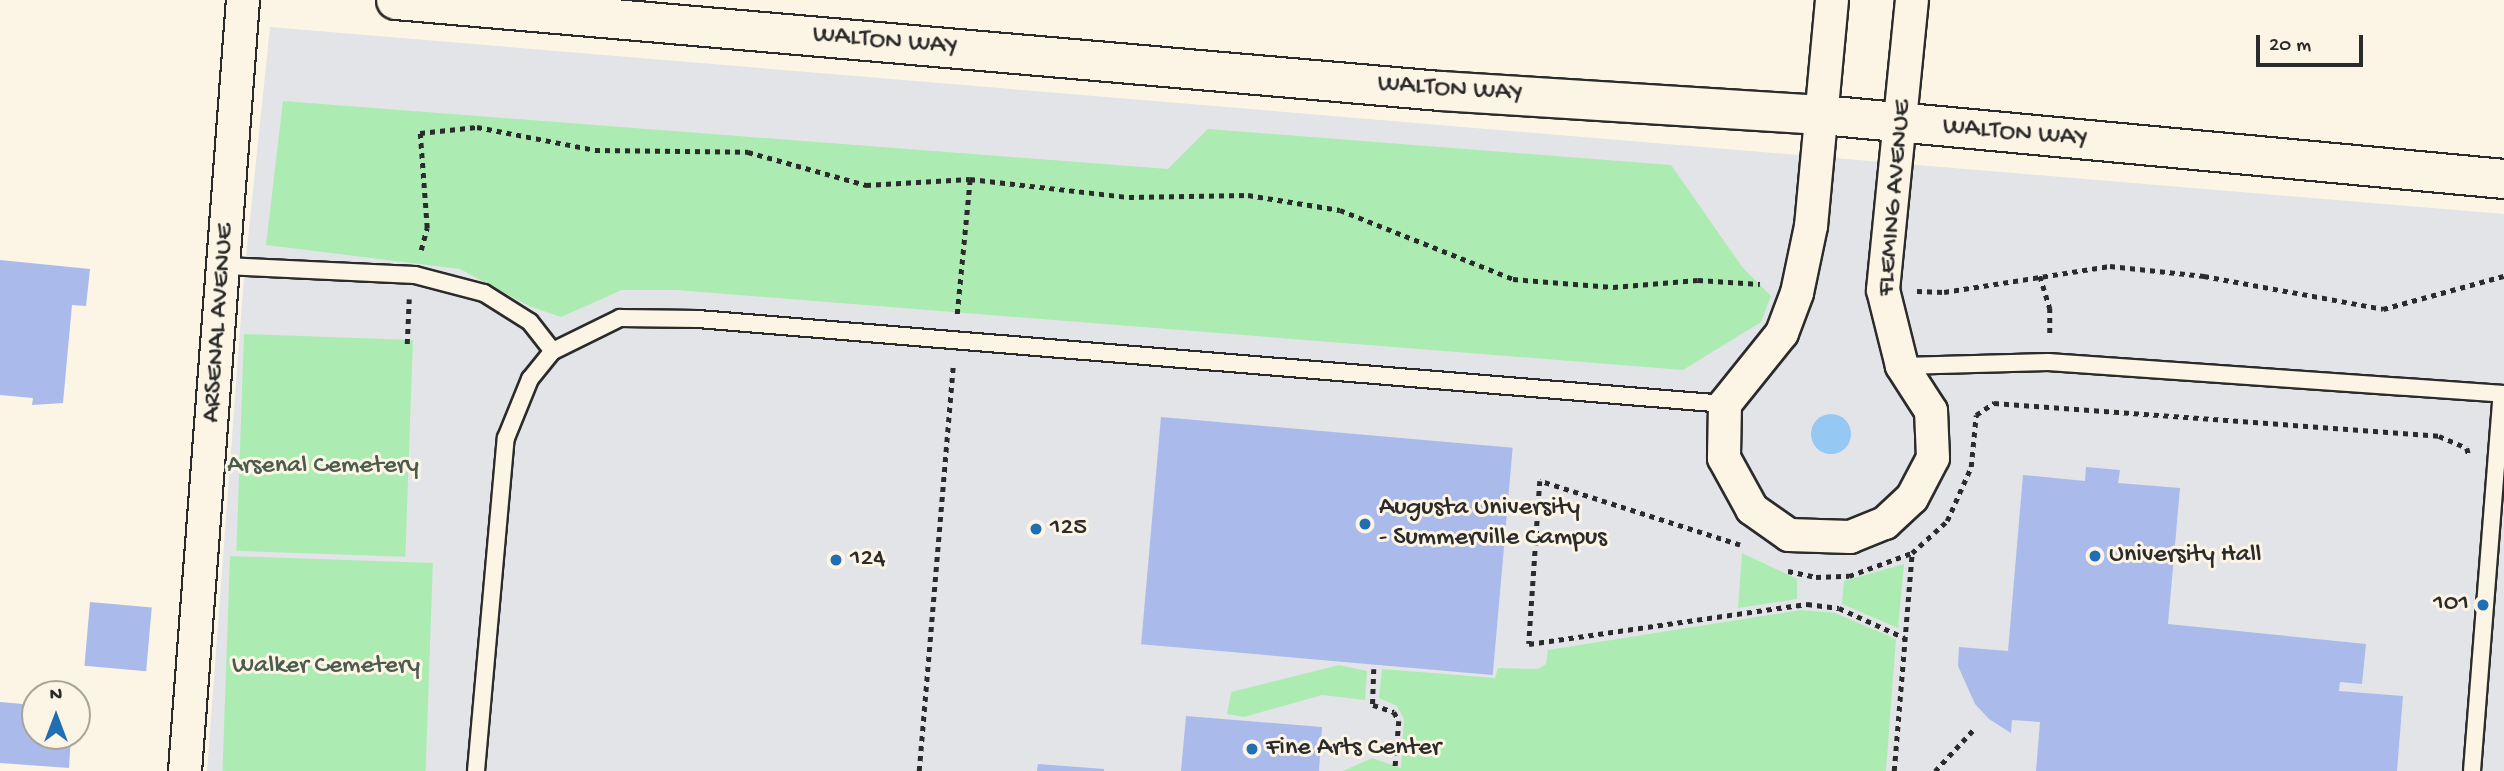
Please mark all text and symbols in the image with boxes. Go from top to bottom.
street label: WALTON WAY [811,20,959,64]
scale bar [2259,21,2366,65]
text: 20 m [2269,34,2311,59]
street label: WALTON WAY [1376,69,1524,111]
street label: FLEMING AVENUE [1872,98,1920,298]
street label: WALTON WAY [1941,112,2089,156]
street label: ARSENAL AVENUE [197,222,243,424]
park label: Arsenal Cemetery [227,451,419,483]
place label: Augusta University - Summerville Campus [1379,493,1607,554]
place label: 125 [1050,513,1087,545]
marker: Augusta University - Summerville Campus [1357,516,1373,532]
marker: 125 [1028,521,1044,537]
place label: University Hall [2109,540,2262,572]
place label: 124 [850,544,886,576]
marker: University Hall [2087,548,2103,564]
marker: 124 [828,552,844,568]
place label: 101 [2433,589,2469,621]
marker: 101 [2475,597,2491,613]
park label: Walker Cemetery [232,651,420,683]
north arrow [21,680,91,750]
text: N [50,684,62,707]
place label: Fine Arts Center [1266,733,1441,765]
marker: Fine Arts Center [1244,741,1260,757]

